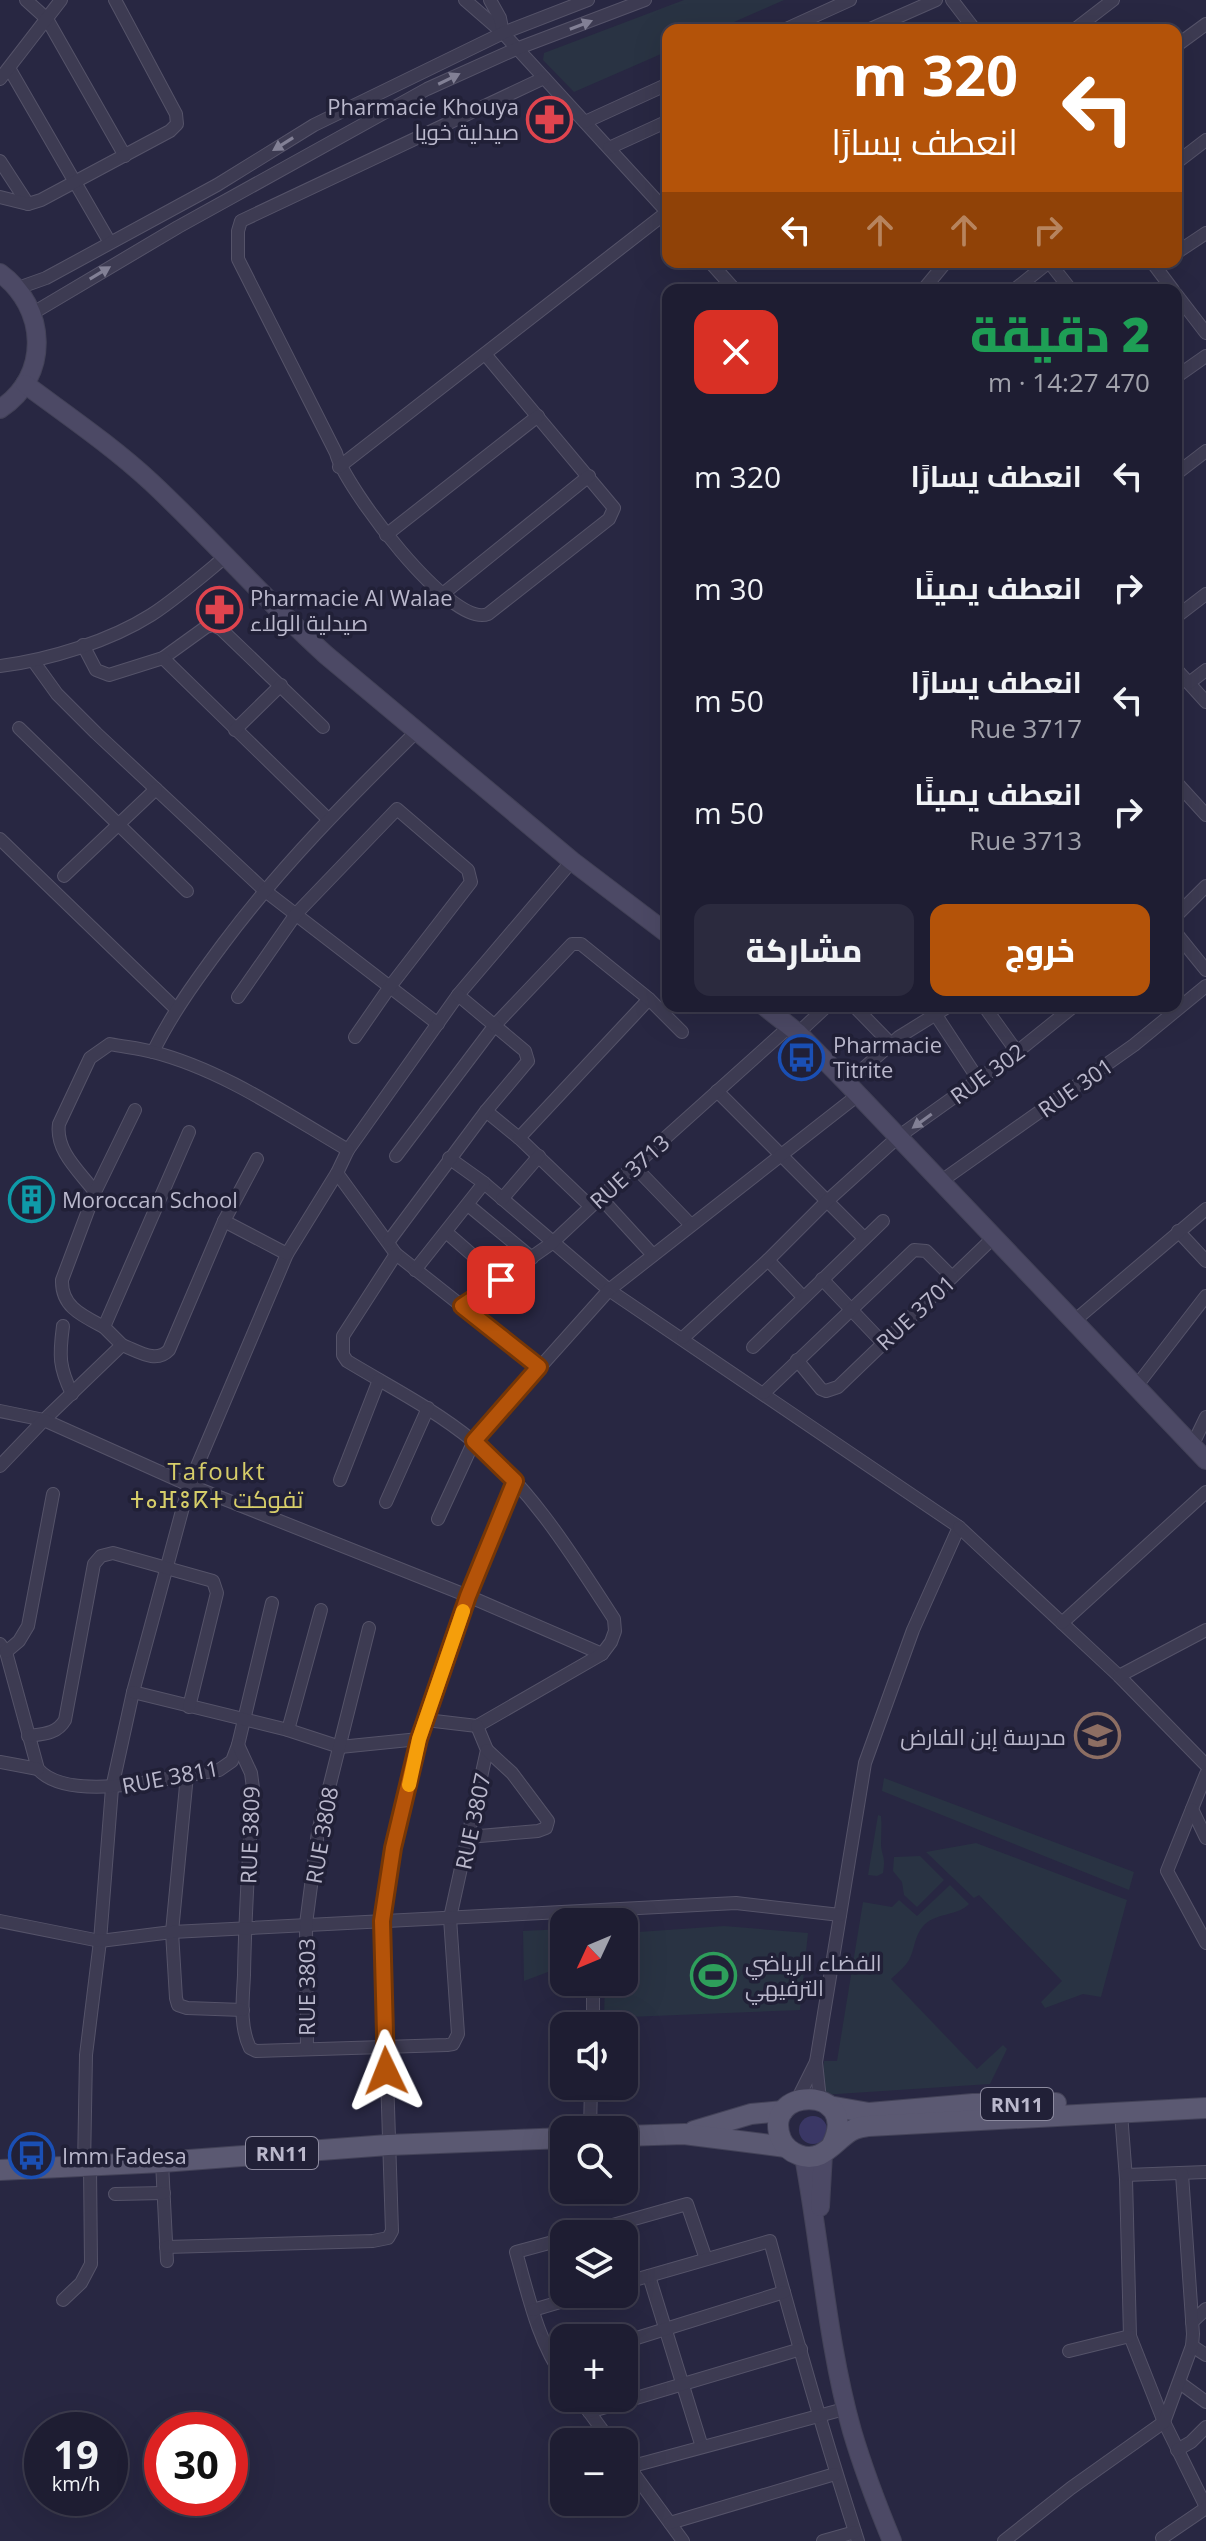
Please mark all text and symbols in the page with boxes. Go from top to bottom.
one-way arrow [569,18,593,31]
text: 320 m [852,36,1018,112]
icon: left [1046,56,1150,160]
one-way arrow [438,72,461,85]
place label: Pharmacie Khouya صيدلية خويا [327,91,519,146]
pharmacy icon: Pharmacie Khouya صيدلية خويا [526,95,574,143]
text: انعطف يسارًا [831,117,1018,166]
one-way arrow [272,136,294,150]
icon: left [774,208,818,252]
icon: ahead [858,208,902,252]
icon: ahead [942,208,986,252]
icon: right [1026,208,1070,252]
one-way arrow [89,266,111,280]
text: 2 دقيقة [970,301,1150,366]
button: close [694,310,778,394]
text: 470 m · 14:27 [988,364,1150,400]
icon: left [1106,454,1150,498]
text: انعطف يسارًا [911,455,1082,496]
text: 320 m [694,456,781,497]
icon: right [1106,566,1150,610]
text: انعطف يمينًا [914,567,1082,608]
text: 30 m [694,568,764,609]
place label: Pharmacie Al Walae صيدلية الولاء [250,582,453,637]
pharmacy icon: Pharmacie Al Walae صيدلية الولاء [195,586,243,634]
text: انعطف يسارًا [911,661,1082,702]
icon: left [1106,678,1150,722]
text: 50 m [694,680,764,721]
text: Rue 3717 [969,710,1082,746]
text: انعطف يمينًا [914,773,1082,814]
icon: right [1106,790,1150,834]
text: 50 m [694,792,764,833]
text: Rue 3713 [969,822,1082,858]
button: مشاركة [694,904,914,996]
button: خروج [930,904,1150,996]
place label: Pharmacie Titrite [833,1029,942,1084]
bus stop icon: Pharmacie Titrite [778,1033,826,1081]
street label: RUE 302 [944,1036,1030,1110]
street label: RUE 301 [1031,1050,1119,1124]
one-way arrow [912,1112,933,1128]
street label: RUE 3713 [583,1127,675,1215]
building icon: Moroccan School [7,1175,55,1223]
place label: Moroccan School [62,1184,238,1214]
pin [467,1246,535,1314]
icon: arrive [479,1258,523,1302]
street label: RUE 3701 [869,1268,961,1356]
district label: Tafoukt ⵜⴰⴼⵓⴽⵜ تفوكت [131,1454,304,1515]
school or university icon: مدرسة إبن الفارض [1073,1712,1121,1760]
place label: مدرسة إبن الفارض [900,1721,1066,1752]
street label: RUE 3811 [119,1752,221,1800]
street label: RUE 3807 [447,1770,497,1872]
street label: RUE 3808 [298,1784,344,1886]
street label: RUE 3809 [232,1786,266,1884]
north arrow [550,1908,638,1996]
map controls [550,1908,638,2516]
street label: RUE 3803 [291,1938,321,2036]
place label: الفضاء الرياضي الترفيهي [745,1947,882,2005]
sports icon: الفضاء الرياضي الترفيهي [690,1951,738,1999]
button: sound [550,2012,638,2100]
position arrow [344,2029,428,2113]
road number: RN11 [981,2088,1053,2120]
button: search [550,2116,638,2204]
bus stop icon: Imm Fadesa [7,2131,55,2179]
road number: RN11 [246,2137,318,2169]
place label: Imm Fadesa [62,2140,187,2170]
button: layers [550,2220,638,2308]
button: + [550,2324,638,2412]
speed limit sign: 30 [144,2412,248,2516]
text: 19 [53,2426,99,2481]
button: − [550,2428,638,2516]
text: km/h [52,2470,100,2497]

